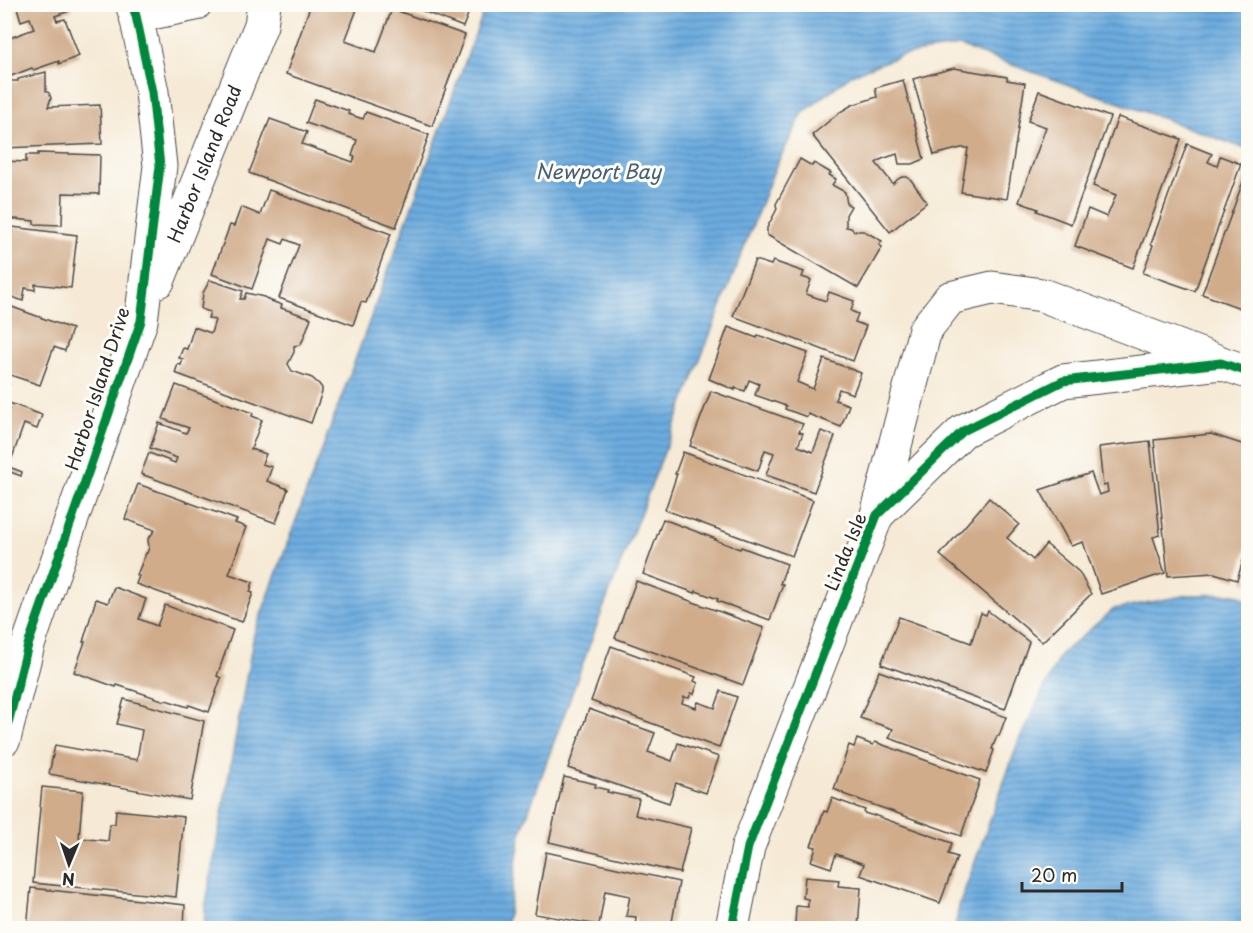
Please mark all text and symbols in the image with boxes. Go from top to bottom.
street label: Harbor Island Road [160,81,248,247]
water label: Newport Bay [535,156,663,186]
street label: Harbor Island Drive [57,303,136,474]
street label: Linda Isle [817,508,873,595]
north arrow [39,834,99,894]
scale bar [1022,855,1122,893]
text: 20 m [1031,861,1077,888]
text: N [62,868,75,892]

